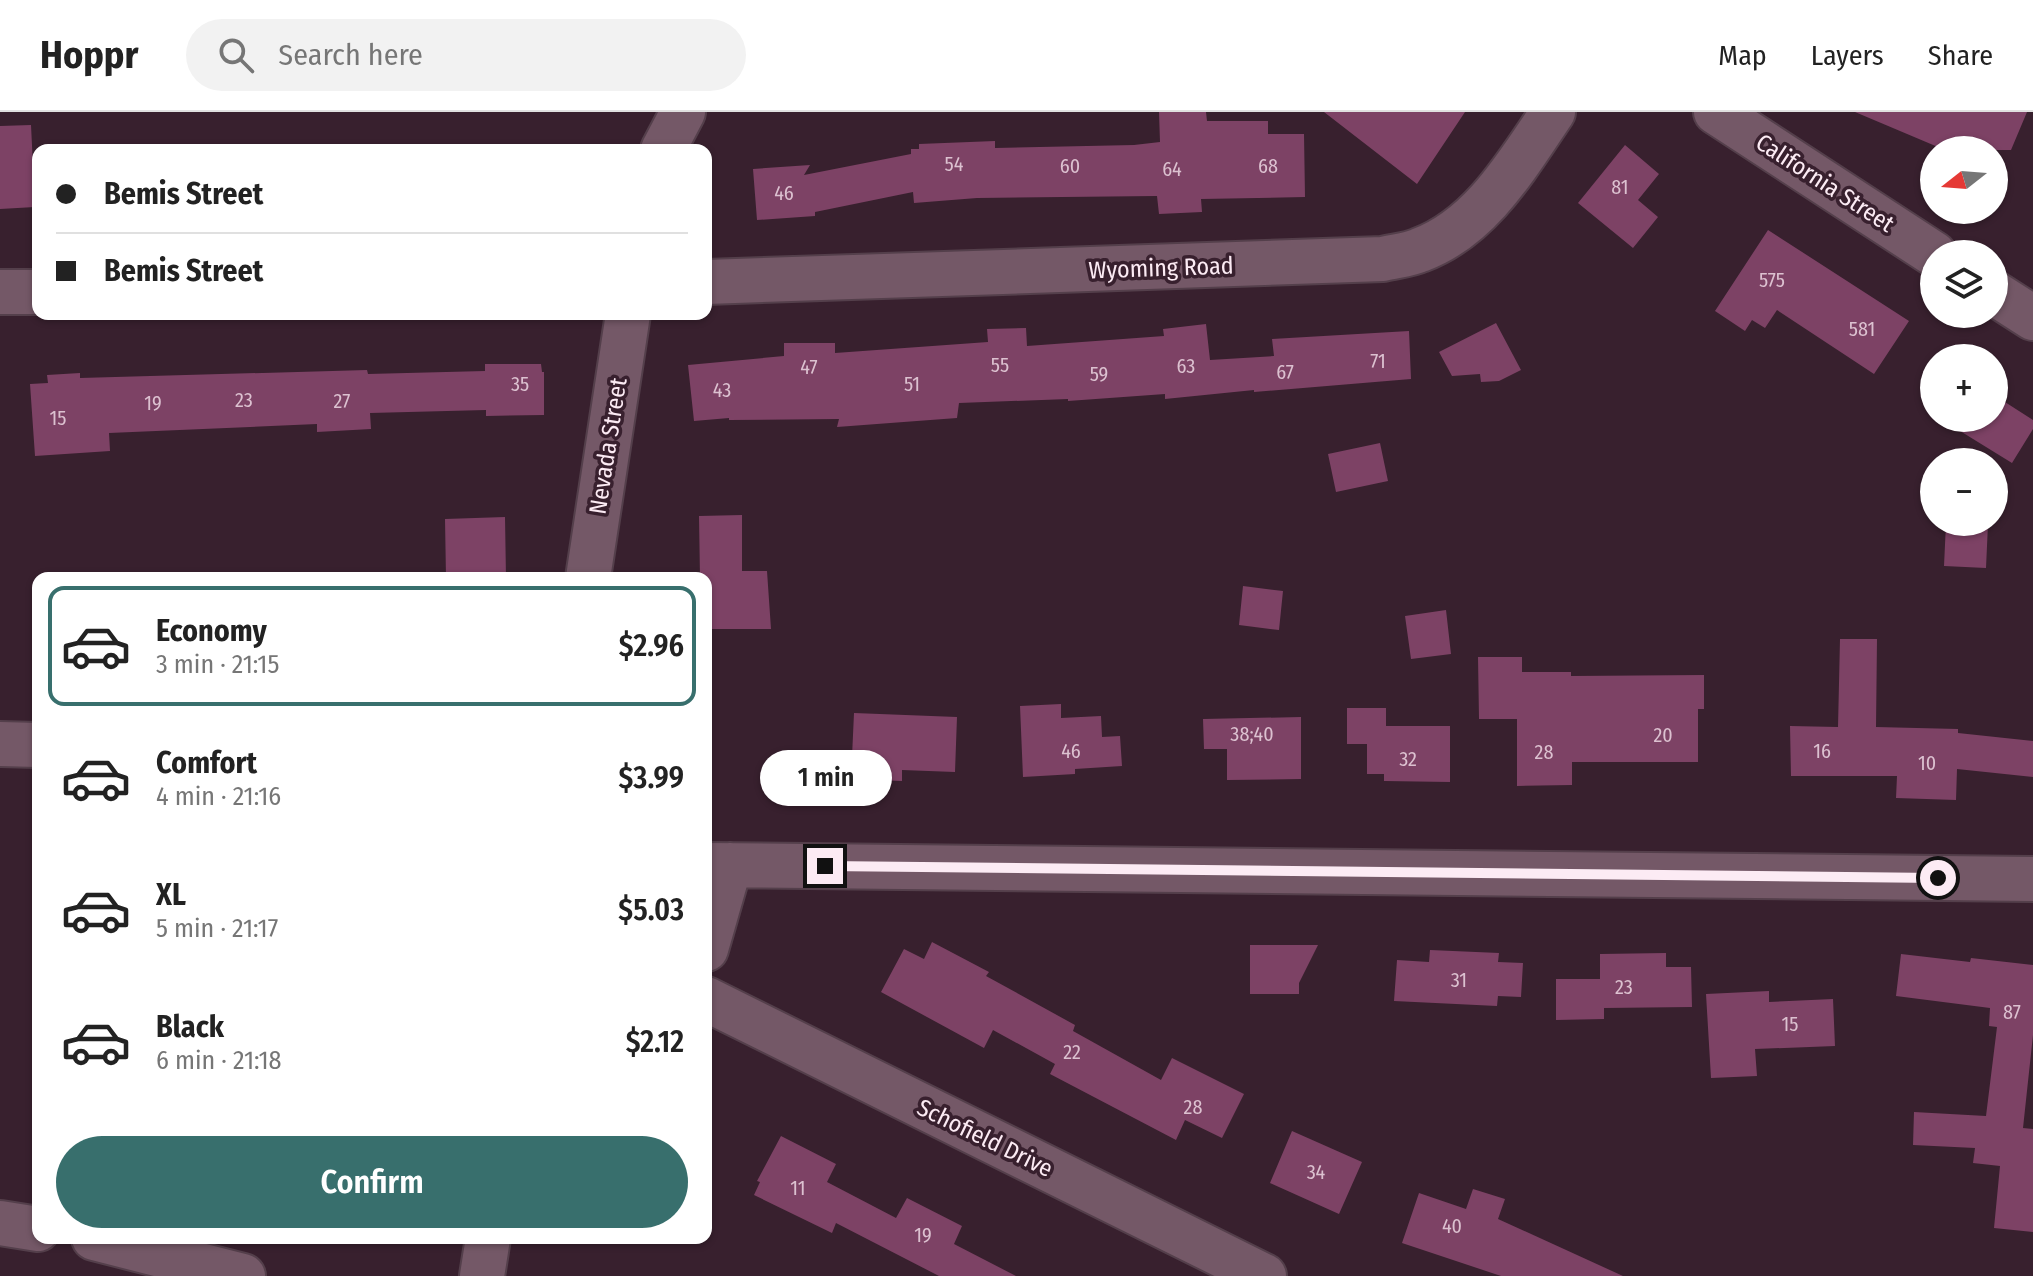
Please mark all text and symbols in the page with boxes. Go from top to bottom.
search box [186,19,746,91]
text: Hoppr [40,32,138,78]
icon: search [214,33,258,77]
text: Search here [278,37,423,73]
text: Map [1718,39,1767,72]
text: Layers [1811,39,1884,72]
text: Share [1928,39,1993,72]
street label: California Street [1751,128,1899,238]
north arrow [1920,136,2008,224]
map controls [1920,136,2008,536]
house number: 54 [945,152,964,176]
house number: 60 [1060,154,1080,178]
house number: 68 [1258,154,1278,178]
house number: 64 [1162,157,1182,181]
house number: 81 [1611,175,1629,199]
text: Bemis Street [104,176,263,212]
house number: 46 [774,181,794,205]
button: layers [1920,240,2008,328]
street label: Wyoming Road [1088,251,1234,285]
text: Bemis Street [104,253,263,289]
house number: 575 [1759,268,1785,292]
house number: 581 [1849,317,1875,341]
button: + [1920,344,2008,432]
house number: 71 [1370,349,1386,373]
house number: 55 [991,353,1009,377]
house number: 63 [1177,354,1195,378]
house number: 47 [800,355,818,379]
house number: 67 [1276,360,1294,384]
house number: 59 [1090,362,1108,386]
house number: 35 [511,372,529,396]
house number: 51 [904,372,920,396]
street label: Nevada Street [583,376,633,516]
house number: 43 [713,378,731,402]
house number: 23 [235,388,253,412]
house number: 27 [334,389,350,413]
house number: 19 [144,391,162,415]
house number: 15 [50,406,66,430]
button: − [1920,448,2008,536]
icon: car [60,610,132,682]
text: Economy [156,613,267,649]
text: $2.96 [619,628,684,664]
text: 3 min · 21:15 [156,649,279,680]
house number: 38;40 [1230,722,1274,746]
house number: 20 [1653,723,1673,747]
house number: 46 [1061,739,1081,763]
house number: 16 [1813,739,1831,763]
house number: 28 [1535,740,1553,764]
icon: car [60,742,132,814]
text: Comfort [156,745,257,781]
house number: 32 [1399,747,1417,771]
callout: 1 min [759,750,891,806]
house number: 10 [1918,751,1936,775]
text: $3.99 [619,760,684,796]
text: 1 min [798,762,854,793]
text: 4 min · 21:16 [156,781,281,812]
route end [807,848,843,884]
route start [1920,860,1956,896]
icon: car [60,874,132,946]
text: XL [156,877,186,913]
text: $5.03 [618,892,684,928]
text: 5 min · 21:17 [156,913,278,944]
house number: 31 [1451,968,1467,992]
house number: 23 [1615,975,1633,999]
house number: 87 [2003,1000,2021,1024]
icon: car [60,1006,132,1078]
text: Black [156,1009,224,1045]
house number: 15 [1782,1012,1798,1036]
text: $2.12 [626,1024,684,1060]
house number: 22 [1063,1040,1081,1064]
text: 6 min · 21:18 [156,1045,282,1076]
street label: Schofield Drive [913,1093,1057,1183]
house number: 28 [1184,1095,1202,1119]
button: Confirm [56,1136,688,1228]
house number: 34 [1307,1160,1326,1184]
house number: 11 [790,1176,806,1200]
house number: 40 [1442,1214,1462,1238]
house number: 19 [914,1223,932,1247]

